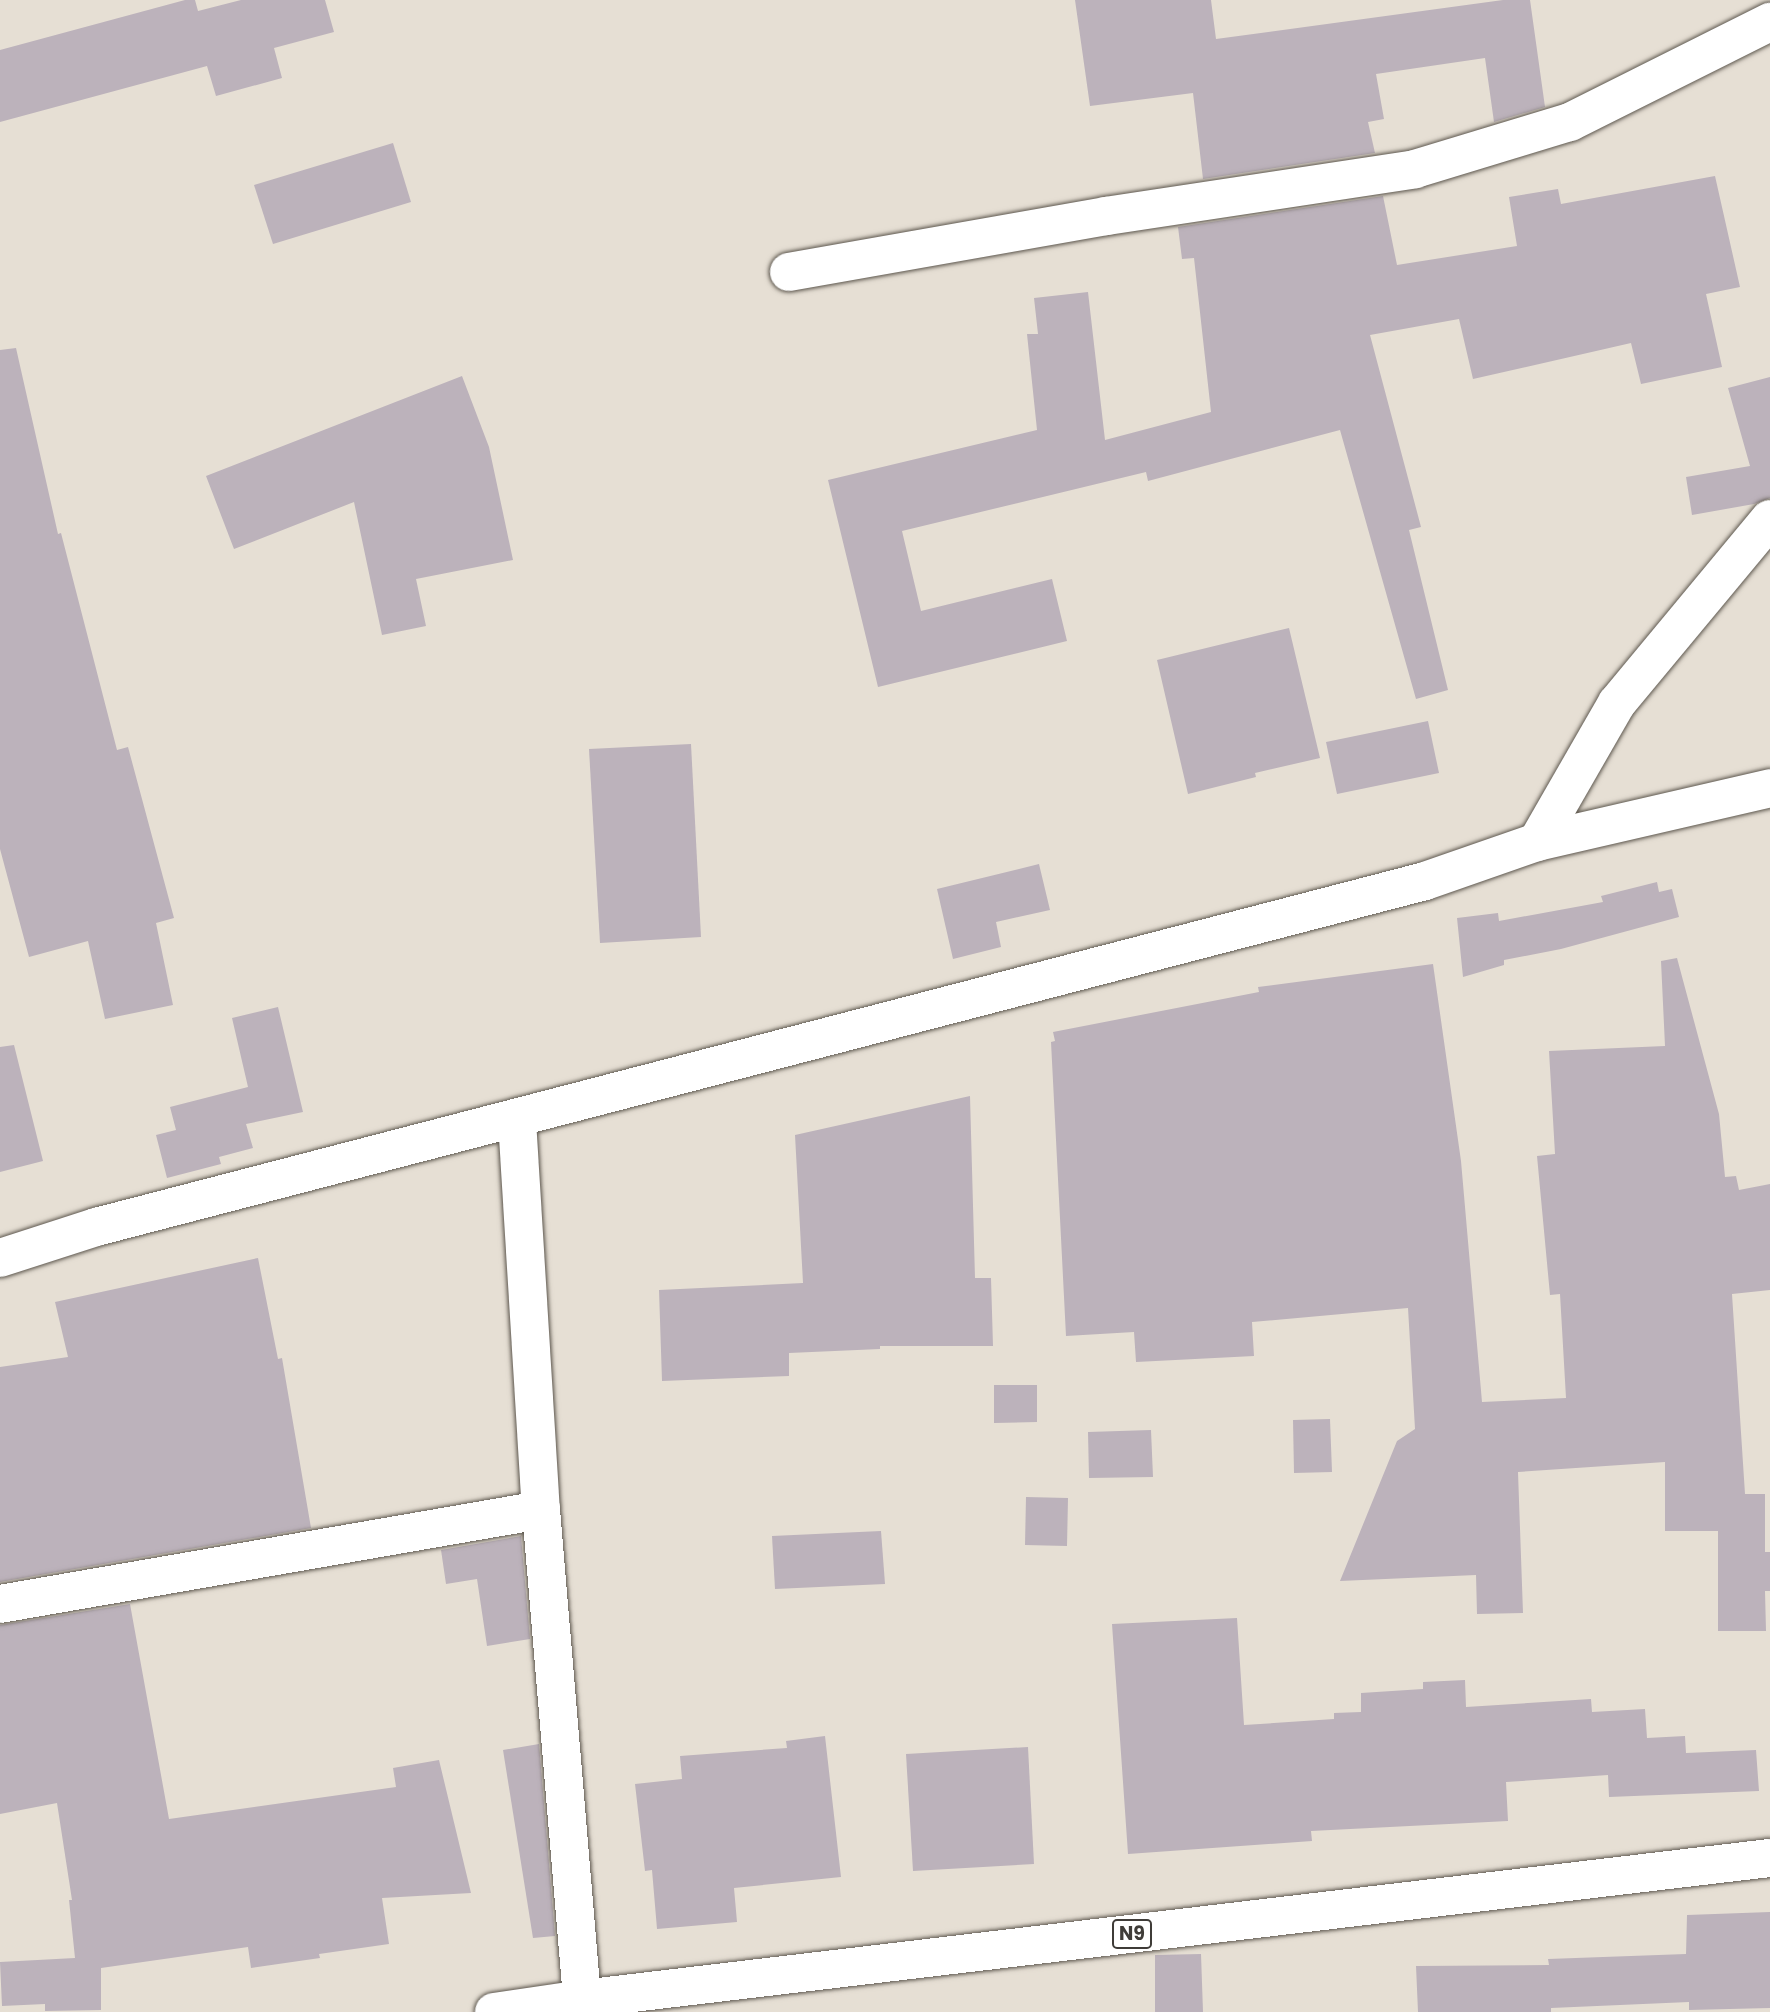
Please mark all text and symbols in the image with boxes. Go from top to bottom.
road number: N9 [1111,1918,1153,1950]

